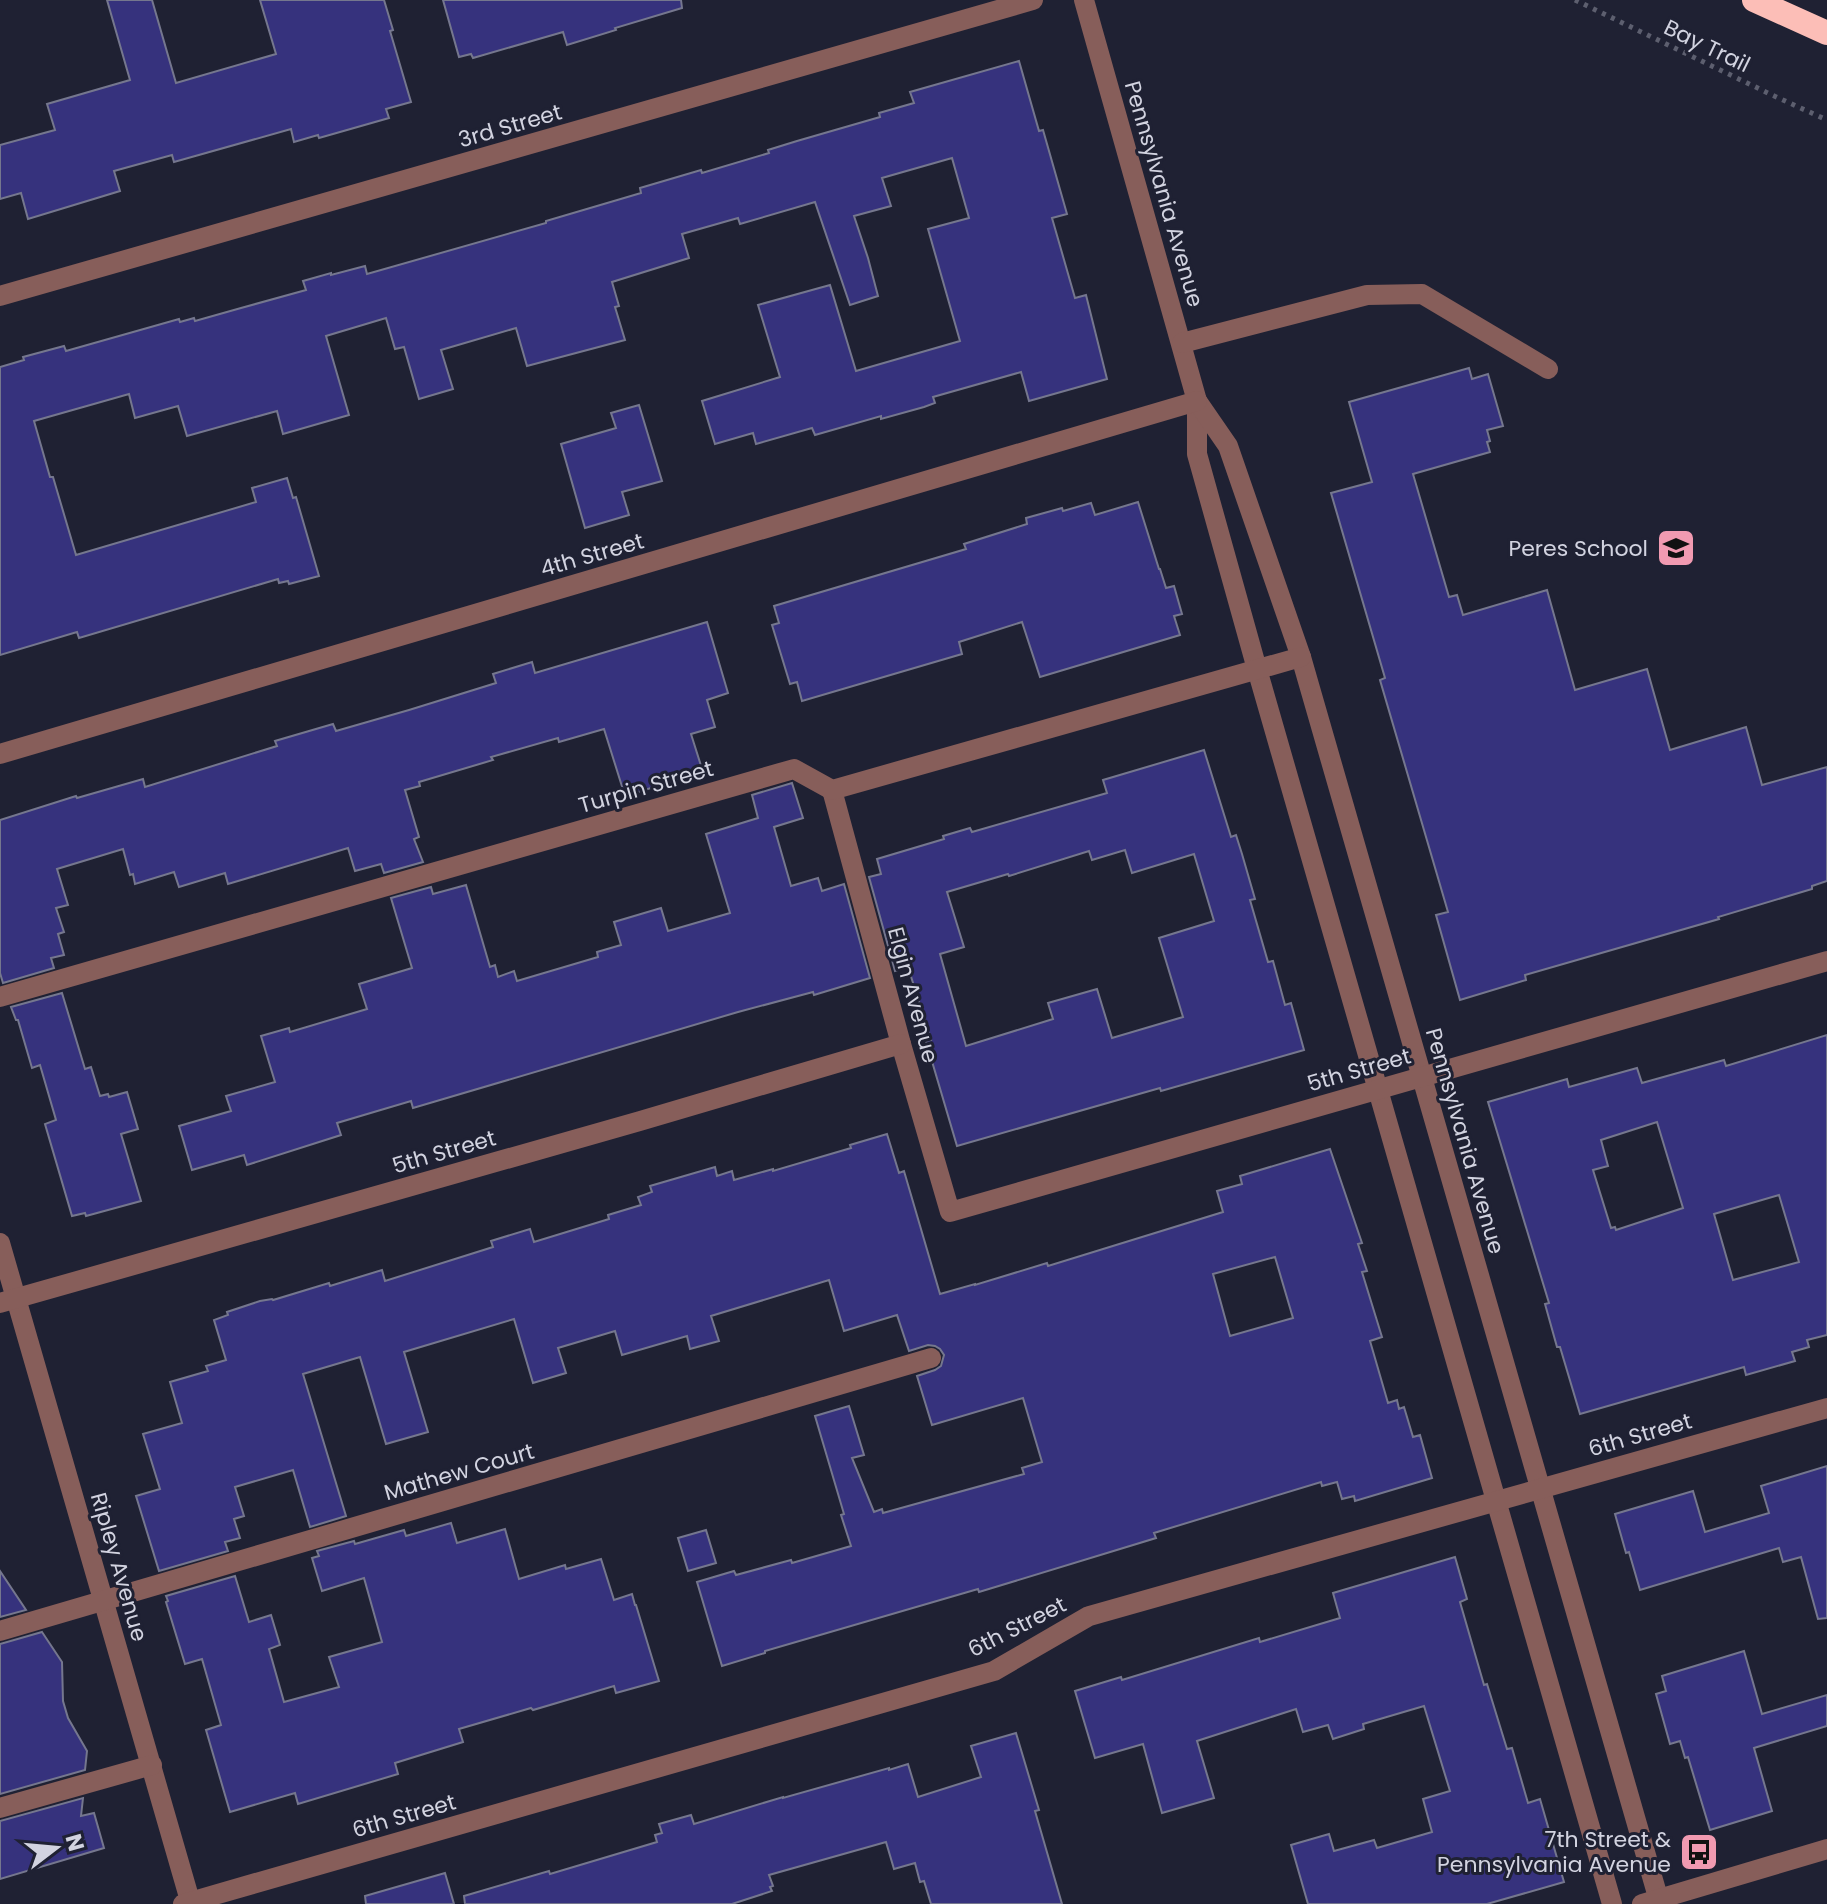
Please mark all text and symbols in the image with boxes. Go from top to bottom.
street label: Bay Trail [1659,12,1755,80]
street label: Pennsylvania Avenue [1117,77,1211,311]
street label: 3rd Street [455,96,565,156]
street label: 4th Street [537,525,647,585]
school or university icon: Peres School [1655,527,1697,569]
place label: Peres School [1508,533,1648,564]
street label: Turpin Street [575,753,717,821]
street label: Elgin Avenue [880,924,946,1066]
street label: Pennsylvania Avenue [1418,1024,1512,1258]
street label: 5th Street [1304,1040,1414,1100]
street label: 5th Street [389,1122,499,1182]
street label: 6th Street [1585,1405,1695,1465]
street label: Mathew Court [380,1436,538,1508]
street label: Ripley Avenue [83,1489,155,1645]
street label: 6th Street [963,1589,1071,1665]
street label: 6th Street [349,1786,459,1846]
north arrow [16,1808,96,1888]
place label: 7th Street & Pennsylvania Avenue [1437,1824,1672,1880]
text: N [58,1830,92,1855]
bus stop icon: 7th Street & Pennsylvania Avenue [1678,1831,1720,1873]

